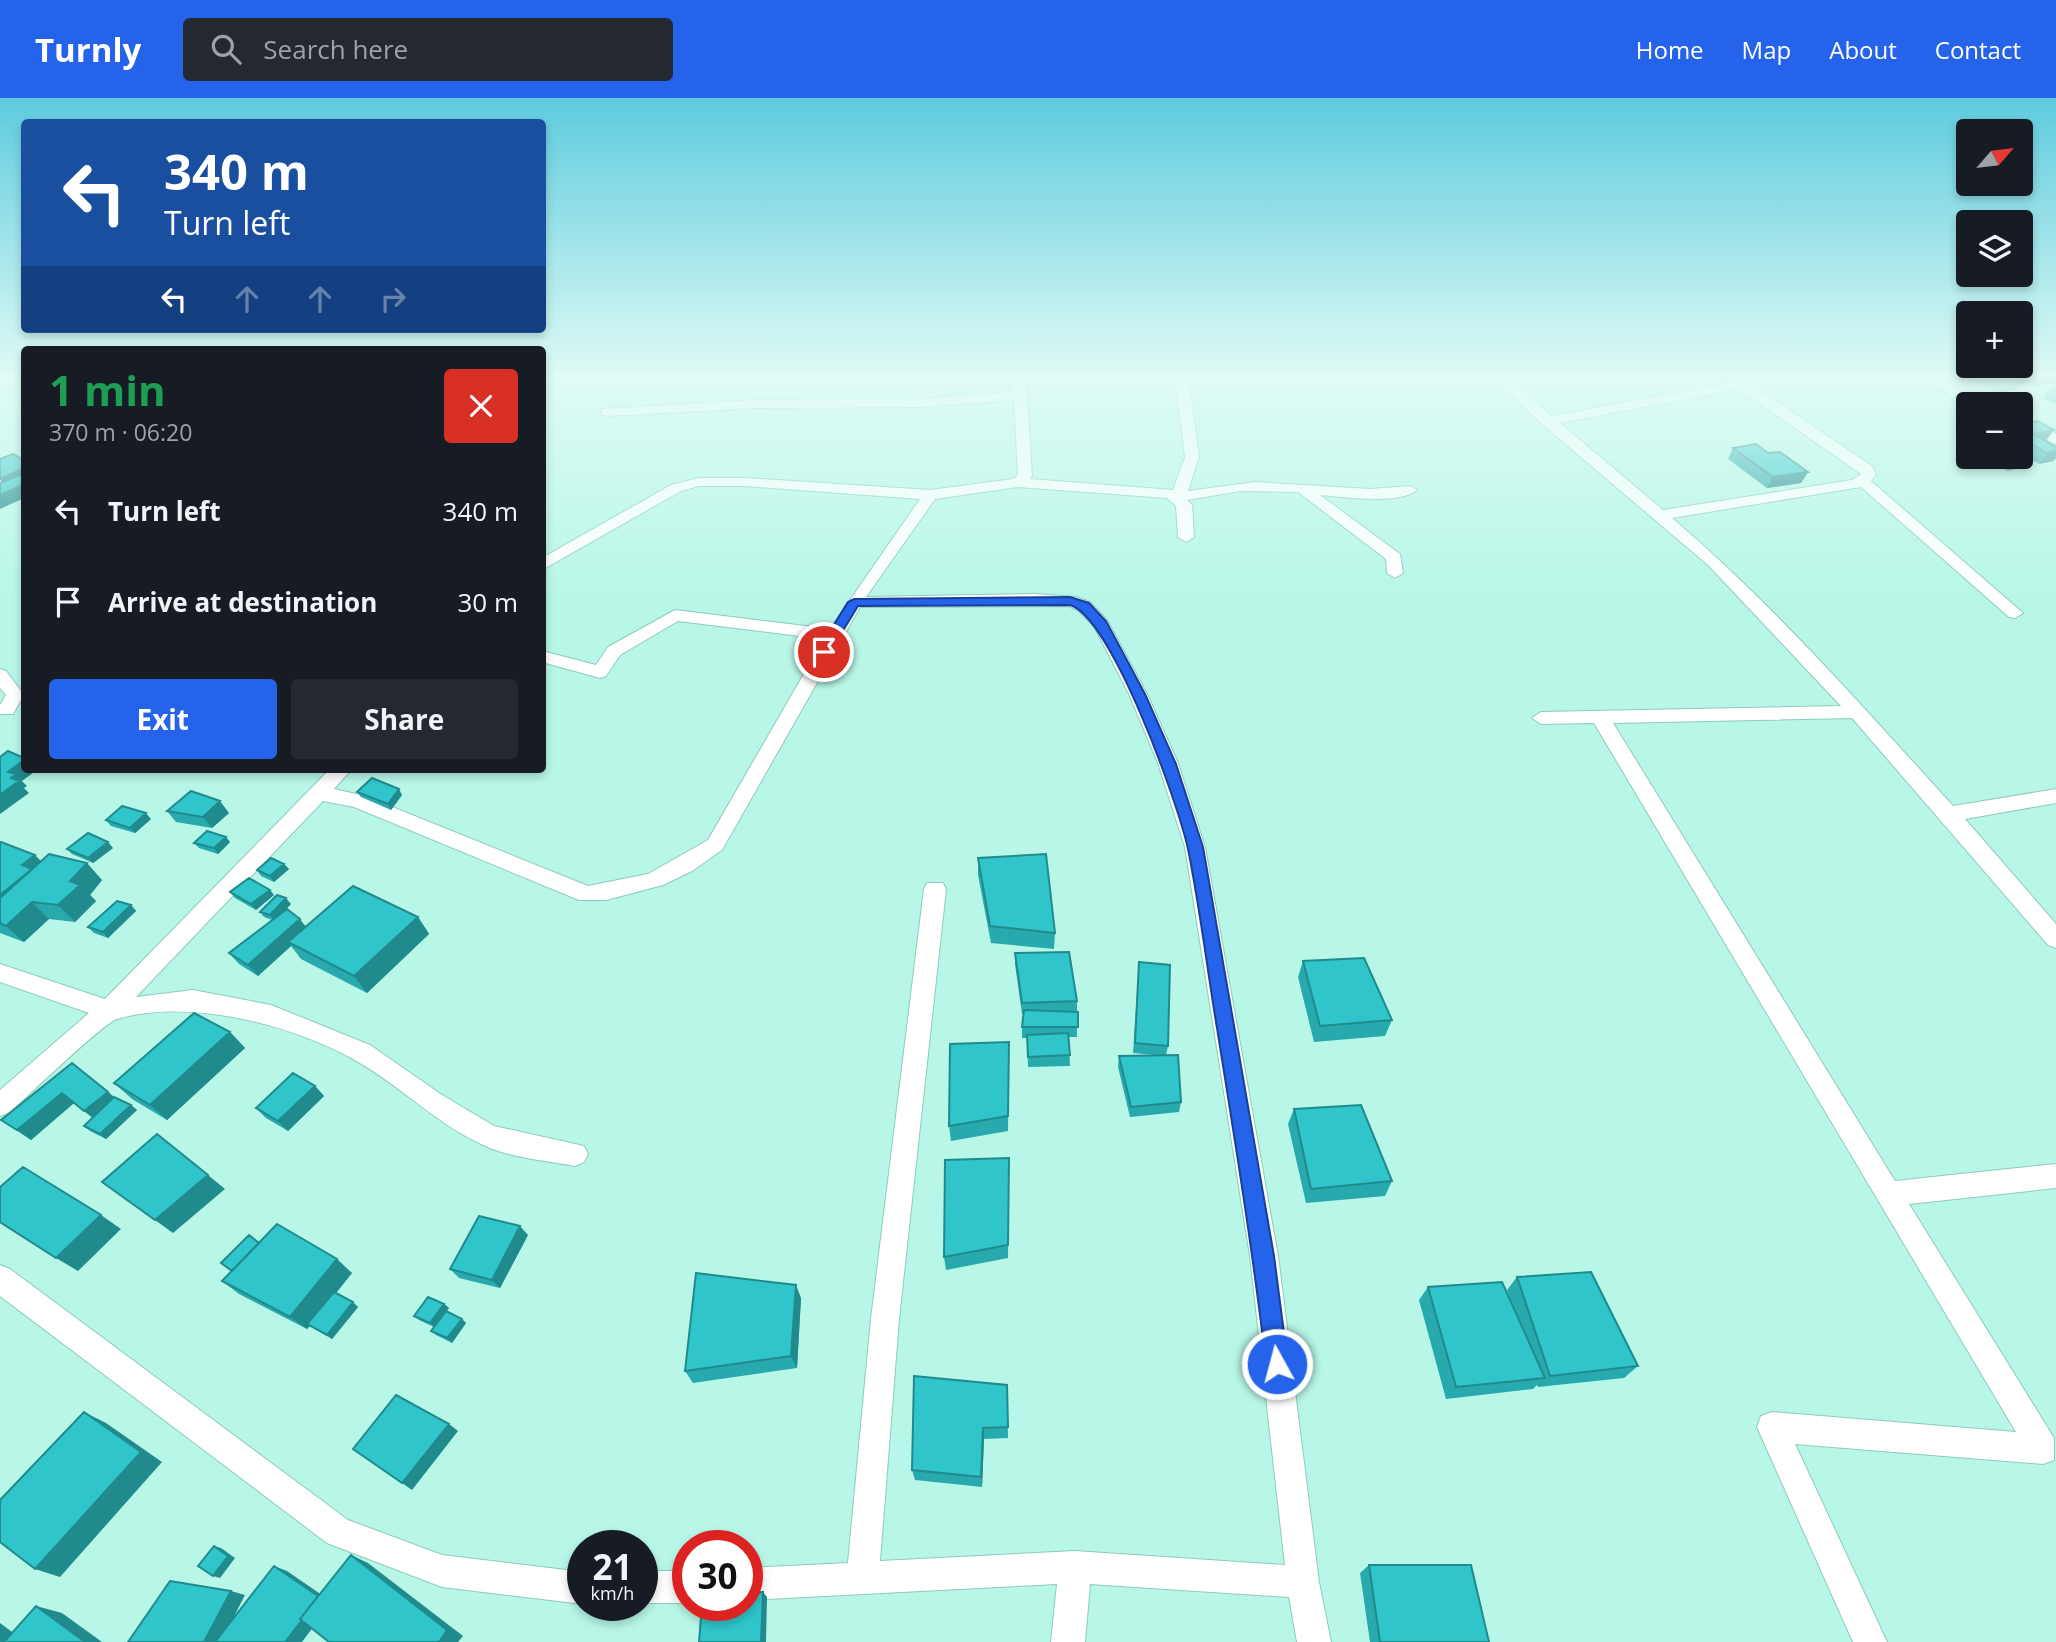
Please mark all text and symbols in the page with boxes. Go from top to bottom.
search box [183,18,673,81]
text: Turnly [35,27,141,72]
icon: search [207,30,245,68]
text: Search here [263,31,408,67]
text: Home [1636,33,1704,66]
text: Map [1742,33,1791,66]
text: About [1829,33,1897,66]
text: Contact [1935,33,2021,66]
north arrow [1956,119,2034,196]
map controls [1956,119,2033,469]
text: 340 m [164,138,309,204]
icon: left [49,147,140,238]
text: Turn left [164,201,290,244]
button: layers [1956,210,2033,287]
icon: left [155,280,193,318]
icon: ahead [228,280,266,318]
icon: ahead [301,280,339,318]
icon: right [374,280,412,318]
button: + [1956,301,2033,378]
text: 1 min [49,361,166,418]
button: close [444,369,518,443]
button: − [1956,392,2033,469]
text: 370 m · 06:20 [49,416,192,448]
icon: left [49,492,87,530]
text: Turn left [108,493,220,529]
text: 340 m [443,493,518,529]
icon: arrive [49,583,87,621]
text: Arrive at destination [108,584,377,620]
text: 30 m [457,584,518,620]
pin [794,622,854,682]
icon: arrive [805,633,843,671]
button: Exit [49,679,277,759]
button: Share [291,679,518,759]
position arrow [1240,1327,1314,1401]
speed limit sign: 30 [672,1530,763,1621]
text: 21 [592,1543,633,1590]
text: km/h [591,1581,634,1605]

